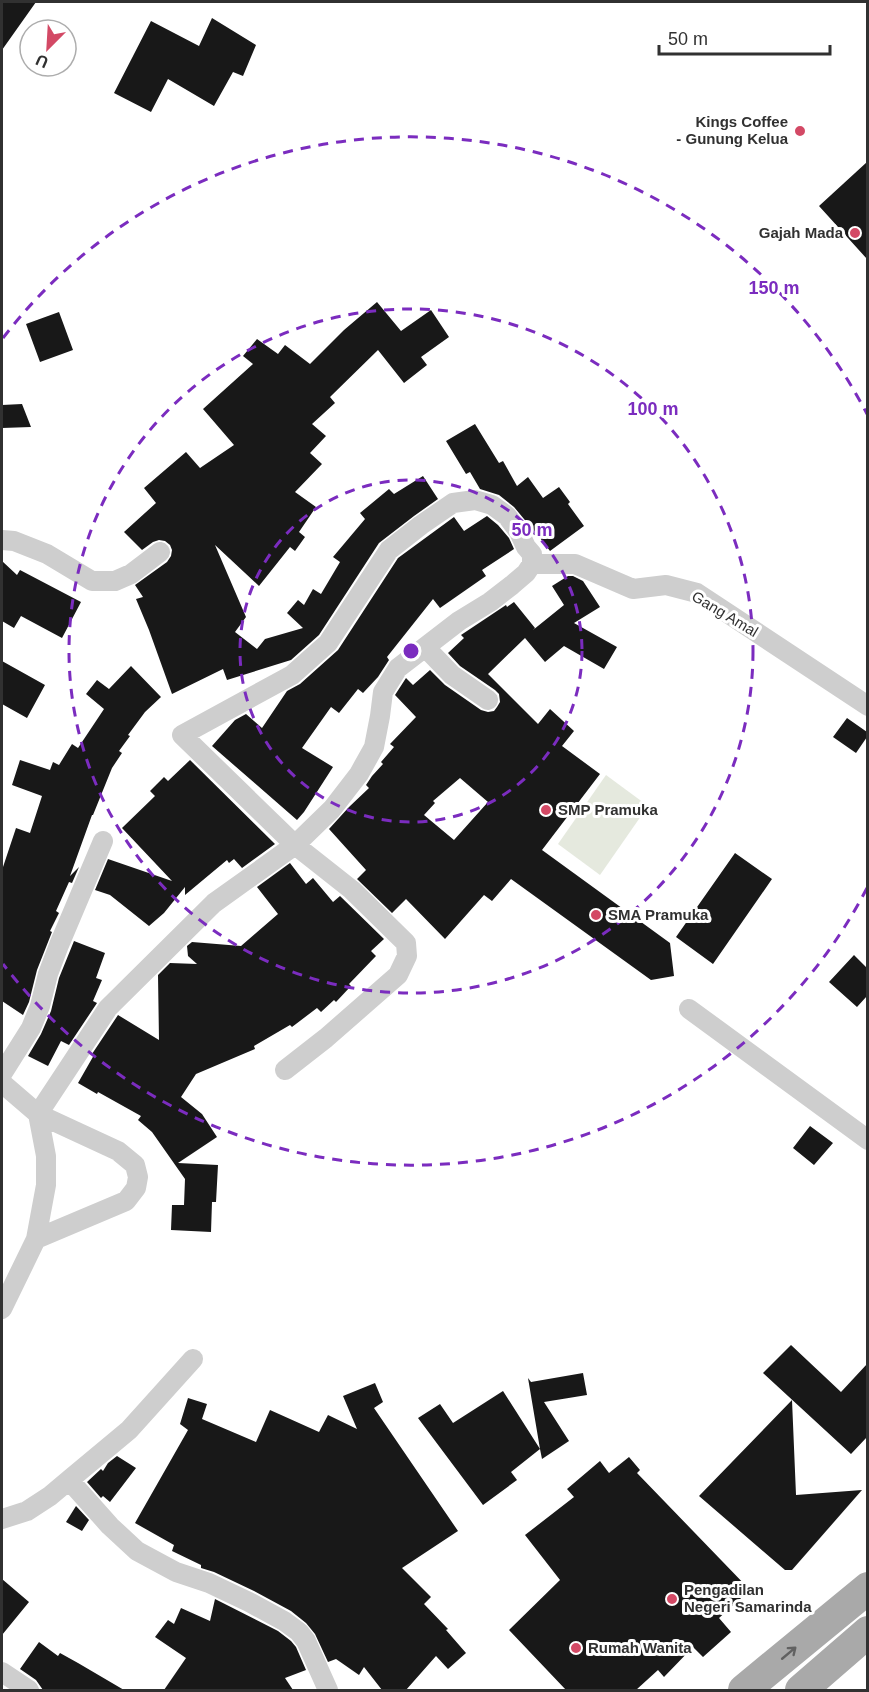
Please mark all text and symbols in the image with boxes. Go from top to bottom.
north arrow [18,18,78,78]
scale bar [659,18,830,56]
text: 50 m [668,29,708,49]
text: U [33,51,51,71]
place label: Kings Coffee - Gunung Kelua [676,113,789,147]
marker: Kings Coffee - Gunung Kelua [793,124,807,138]
place label: Gajah Mada [759,224,844,241]
marker: Gajah Mada [848,226,862,240]
text: 150 m [748,278,800,298]
text: 100 m [627,399,679,419]
text: 50 m [511,520,553,540]
street label: Gang Amal [689,587,761,640]
centre of rings [401,641,421,661]
place label: SMP Pramuka [558,801,658,818]
marker: SMP Pramuka [539,803,553,817]
place label: SMA Pramuka [608,906,709,923]
marker: SMA Pramuka [589,908,603,922]
place label: Pengadilan Negeri Samarinda [684,1581,812,1615]
marker: Pengadilan Negeri Samarinda [665,1592,679,1606]
place label: Rumah Wanita [588,1639,692,1656]
marker: Rumah Wanita [569,1641,583,1655]
one-way arrow [781,1647,797,1660]

